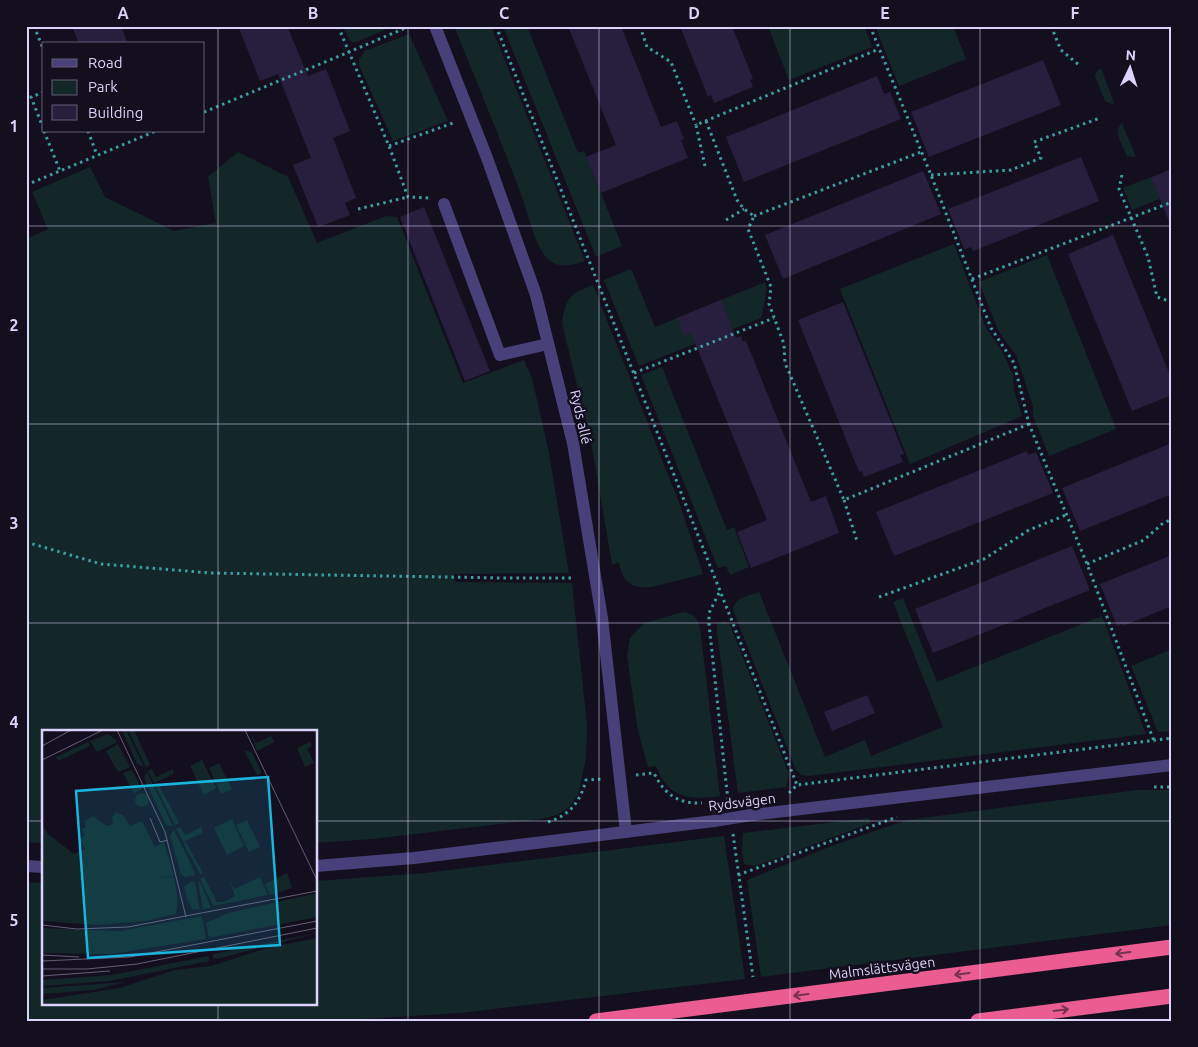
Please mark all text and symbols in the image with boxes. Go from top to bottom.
text: A [117,4,129,22]
text: B [308,4,318,22]
text: C [499,4,509,22]
text: D [688,4,700,22]
text: E [880,4,890,22]
text: F [1071,4,1080,22]
legend [42,42,205,132]
north arrow [1106,42,1156,92]
text: N [1125,47,1137,63]
text: Road [88,54,123,71]
text: Park [88,78,118,95]
text: Building [88,104,143,121]
text: 1 [9,117,19,135]
text: 2 [9,316,19,334]
street label: Ryds allé [567,388,595,446]
text: 3 [9,514,19,532]
text: 4 [9,713,19,731]
inset map [42,730,318,1004]
street label: Rydsvägen [708,790,776,814]
text: 5 [9,911,19,929]
one-way arrow [1116,949,1132,959]
street label: Malmslättsvägen [828,954,936,982]
one-way arrow [955,969,971,979]
one-way arrow [793,990,809,1000]
one-way arrow [1053,1005,1069,1015]

